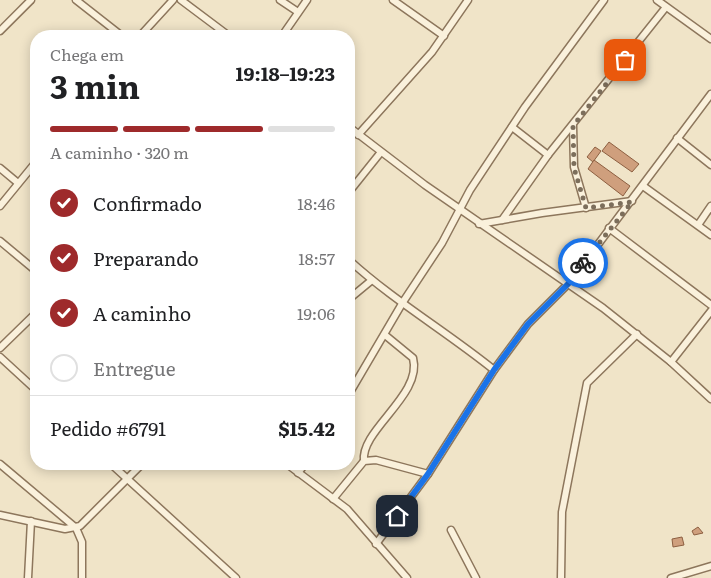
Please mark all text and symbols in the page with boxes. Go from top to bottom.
pin [604,39,646,81]
text: Chega em [50,42,124,66]
icon: bag [611,46,639,74]
text: 19:18–19:23 [236,59,335,87]
text: 3 min [50,61,140,109]
text: A caminho · 320 m [50,140,189,164]
icon: check [50,189,78,217]
text: Confirmado [93,189,202,217]
text: 18:46 [297,191,335,215]
courier [558,238,608,288]
icon: check [50,244,78,272]
text: Preparando [93,244,199,272]
text: 18:57 [298,246,335,270]
icon: bike [569,249,597,277]
icon: check [50,299,78,327]
text: A caminho [93,299,191,327]
text: 19:06 [297,301,335,325]
text: Entregue [93,354,176,382]
text: Pedido #6791 [50,414,166,442]
text: $15.42 [278,414,335,442]
pin [376,495,418,537]
icon: home [383,502,411,530]

